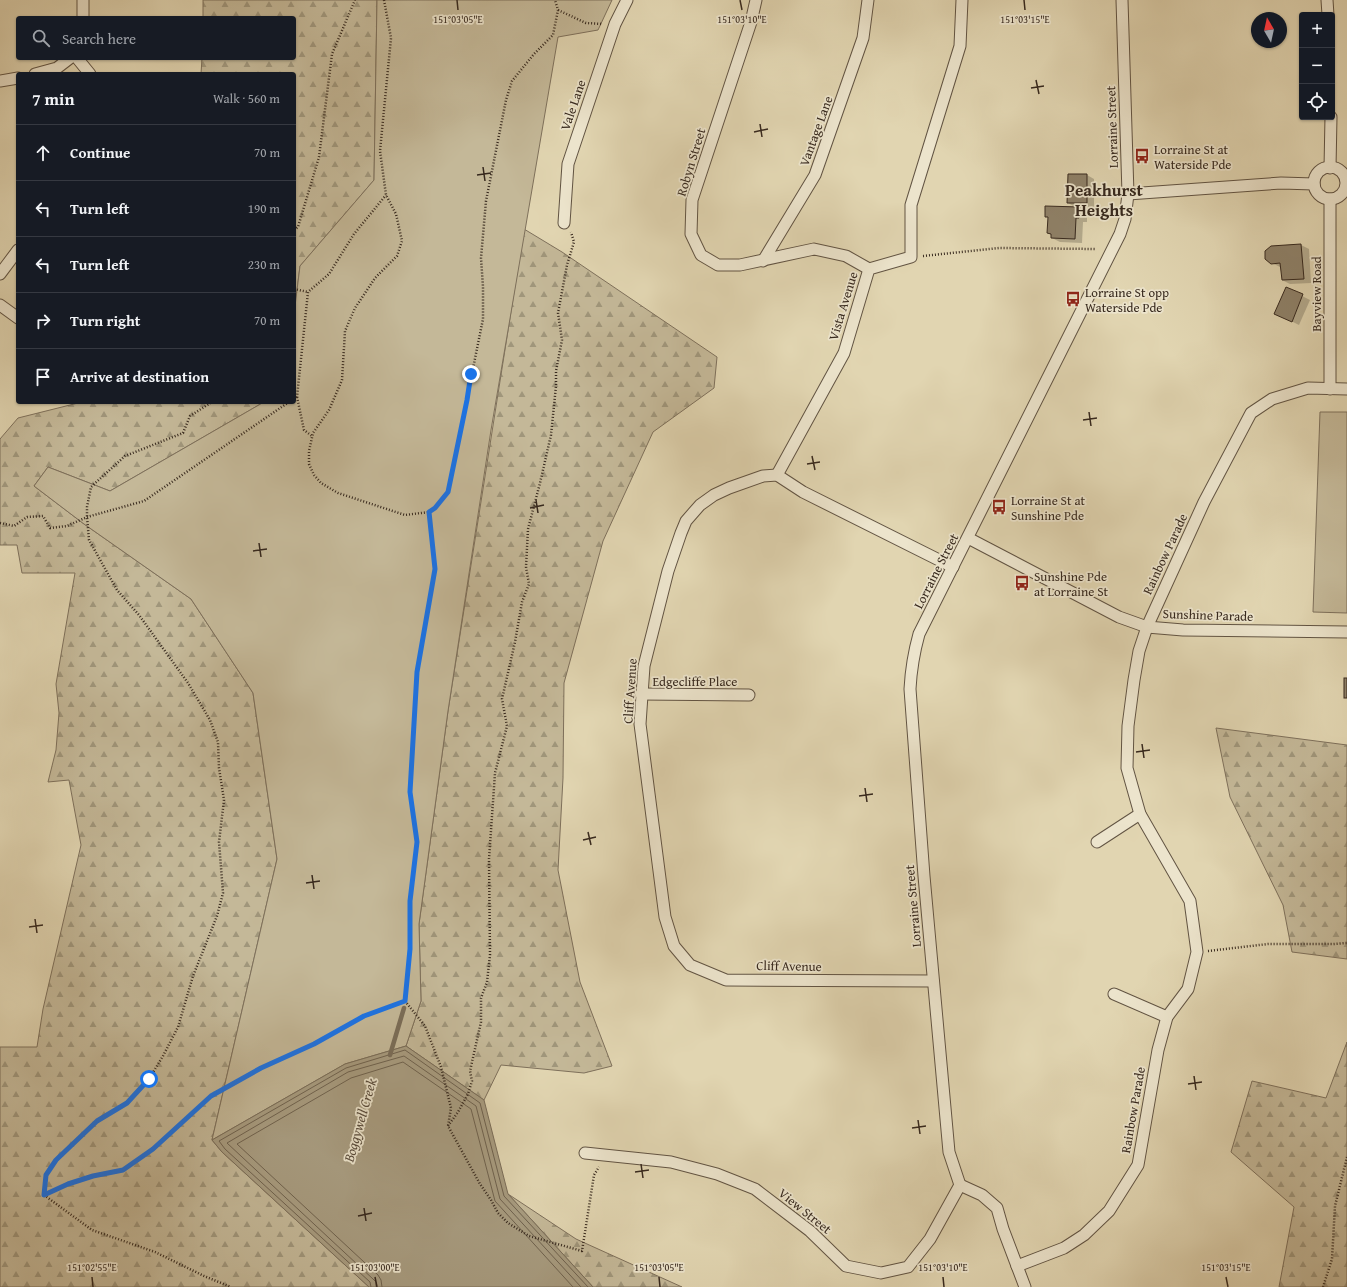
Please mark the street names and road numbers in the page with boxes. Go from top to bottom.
street label: Vale Lane [555,77,591,133]
street label: Lorraine Street [1101,85,1123,169]
street label: Vantage Lane [795,93,837,169]
street label: Robyn Street [672,125,710,198]
street label: Bayview Road [1307,256,1326,332]
street label: Vista Avenue [824,269,862,343]
street label: Rainbow Parade [1138,510,1192,598]
street label: Lorraine Street [909,530,963,612]
street label: Sunshine Parade [1162,604,1254,626]
street label: Cliff Avenue [618,658,642,724]
street label: Edgecliffe Place [653,672,737,691]
street label: Lorraine Street [900,864,926,948]
street label: Cliff Avenue [756,956,822,976]
street label: Rainbow Parade [1116,1065,1150,1155]
street label: View Street [774,1184,836,1239]

